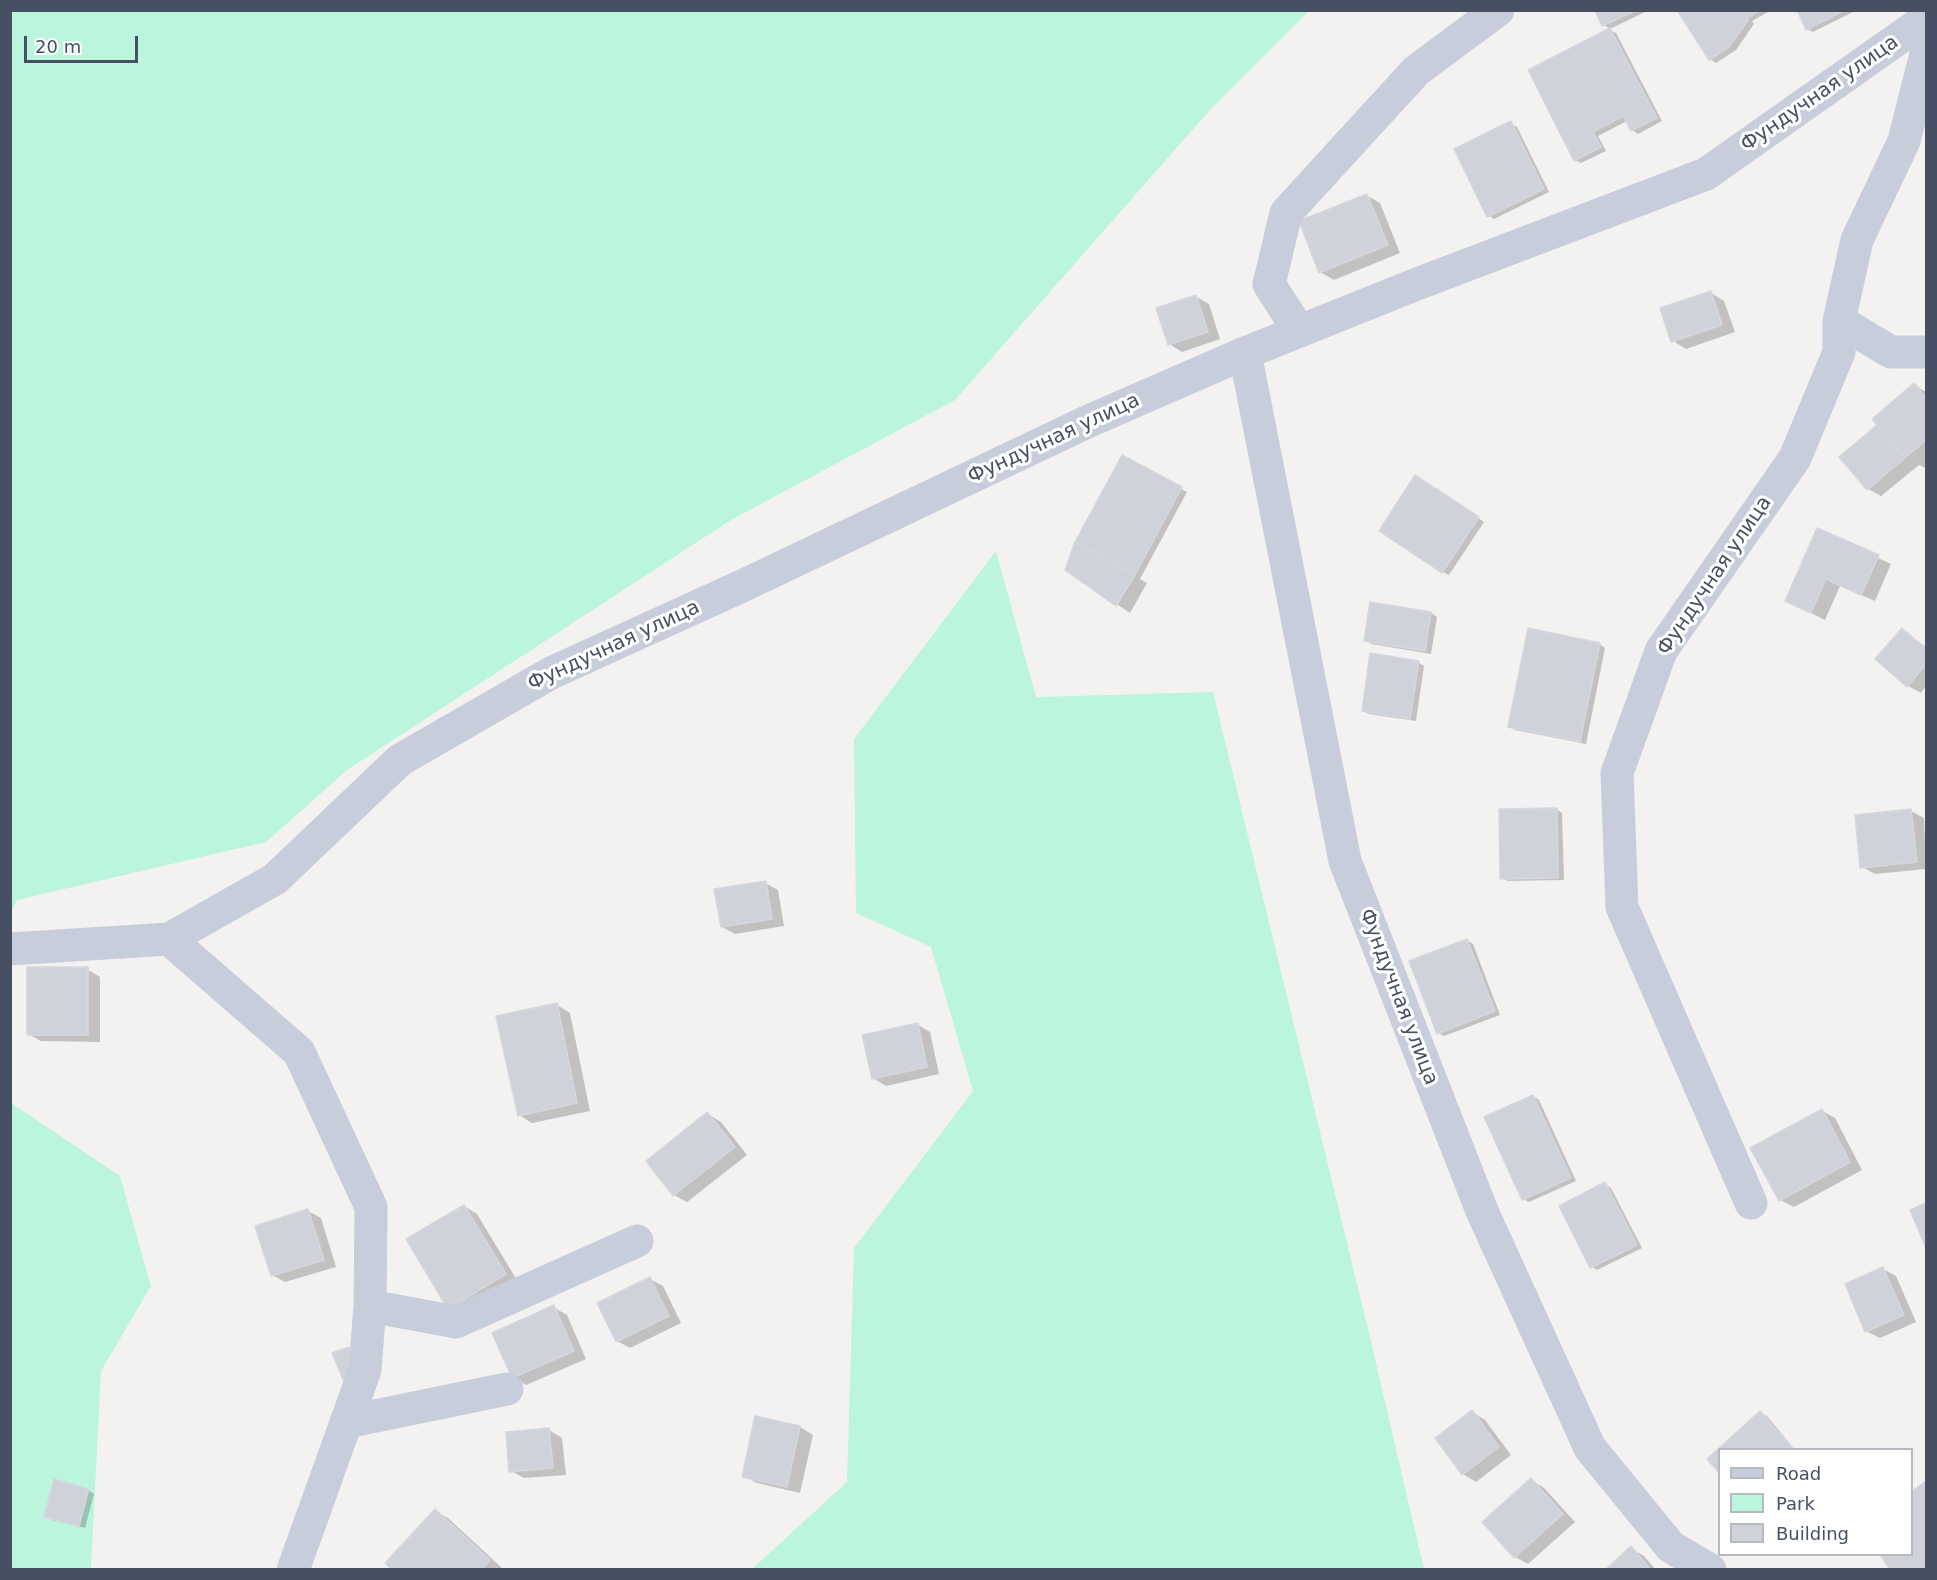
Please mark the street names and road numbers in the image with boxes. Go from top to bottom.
street label: Фундучная улица [1737,31,1903,157]
street label: Фундучная улица [964,389,1144,489]
street label: Фундучная улица [1653,492,1777,660]
street label: Фундучная улица [524,596,704,696]
street label: Фундучная улица [1353,905,1443,1089]

